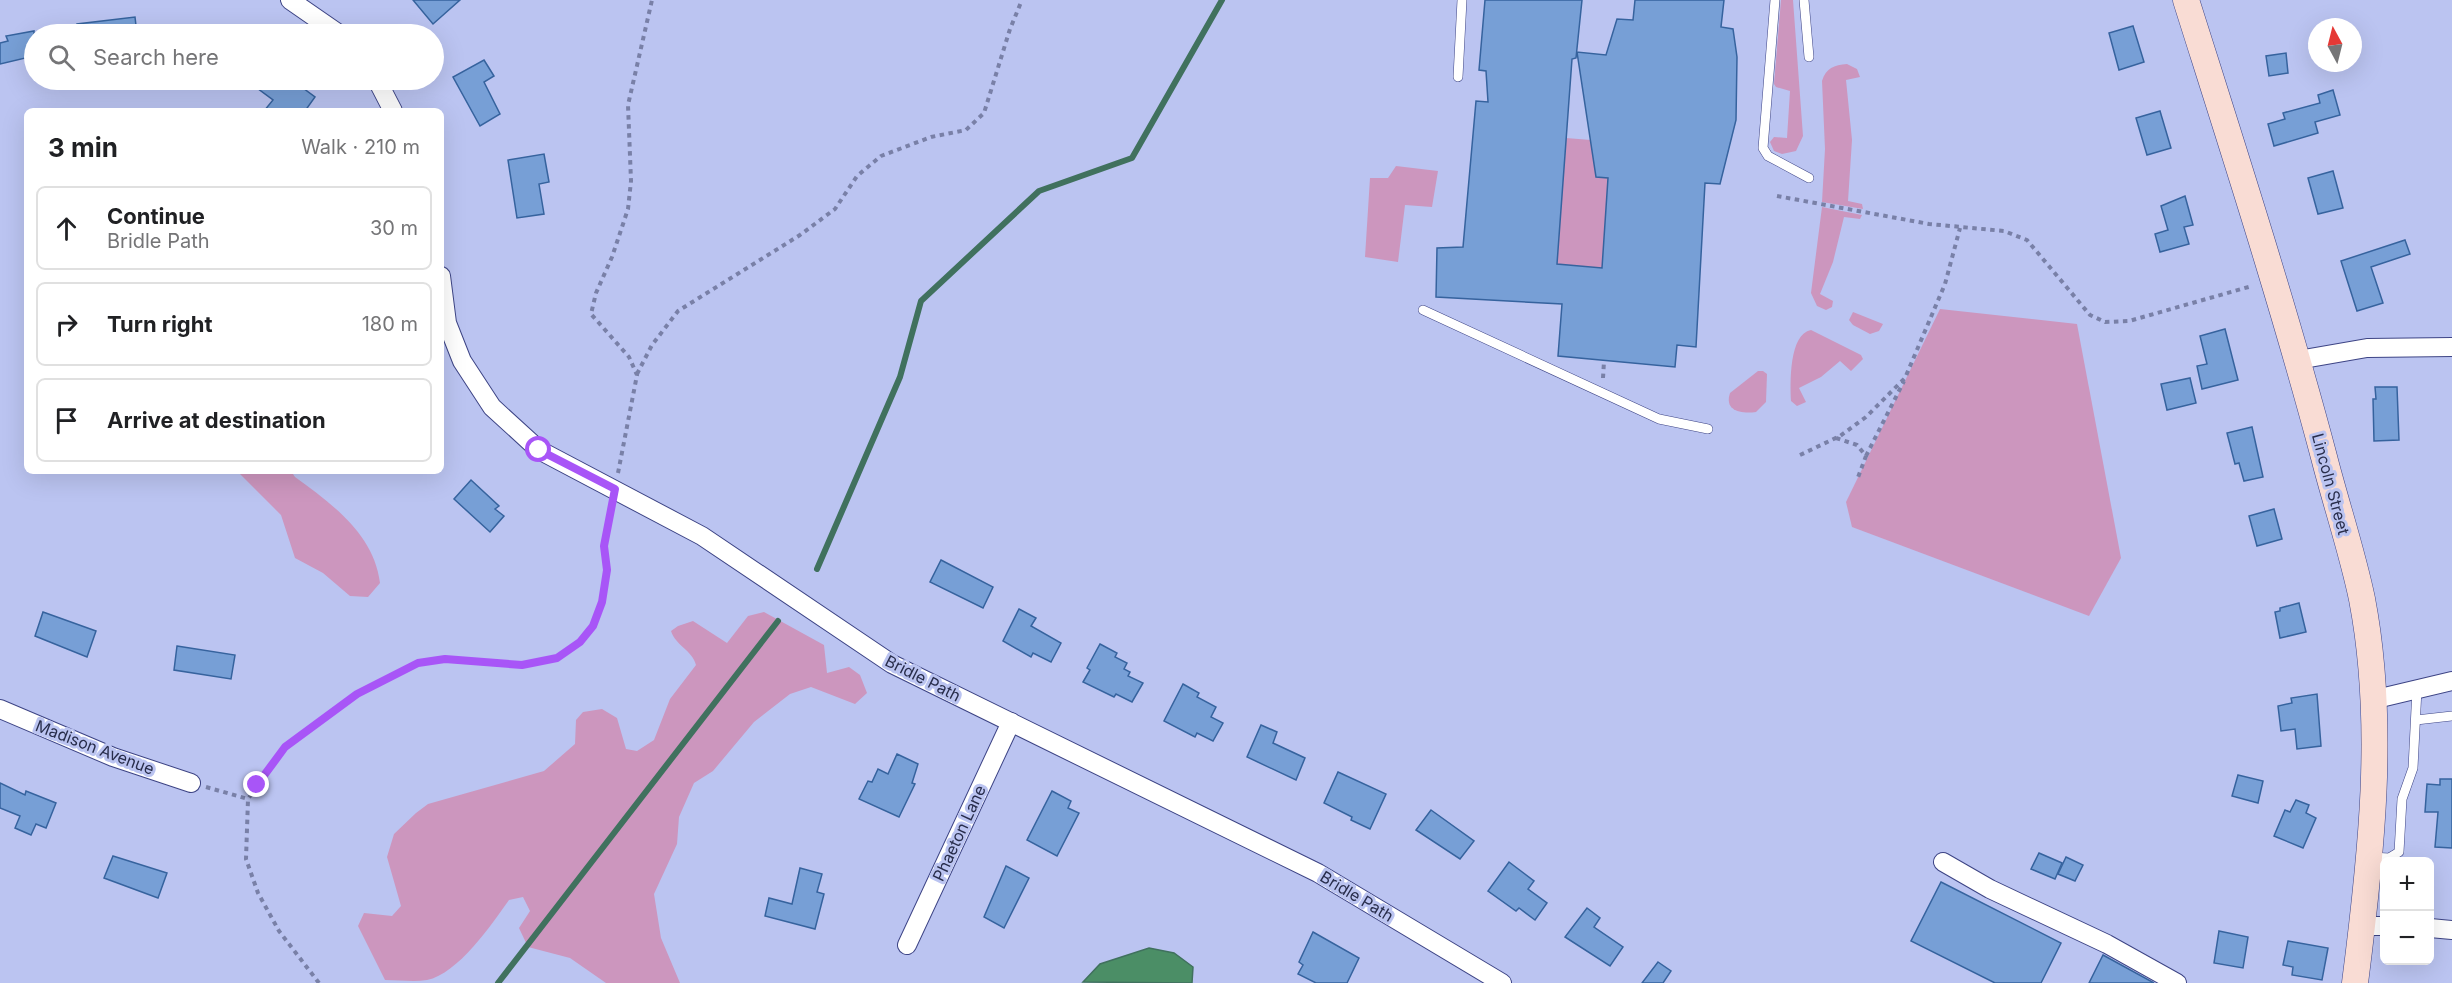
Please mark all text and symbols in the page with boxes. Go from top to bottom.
north arrow [2308,18,2362,72]
search box [24,24,444,90]
icon: search [45,41,78,74]
text: Search here [93,44,219,70]
text: 3 min [48,132,118,163]
text: Walk · 210 m [301,135,420,159]
text: Continue [107,203,205,229]
icon: ahead [50,212,83,245]
text: 30 m [370,216,418,240]
text: Bridle Path [107,229,210,253]
icon: right [50,308,83,341]
text: Turn right [107,311,213,337]
text: 180 m [362,312,418,336]
icon: arrive [50,404,83,437]
text: Arrive at destination [107,407,326,433]
street label: Lincoln Street [2308,431,2354,537]
route start [525,436,551,462]
street label: Bridle Path [882,650,964,706]
street label: Madison Avenue [33,715,157,779]
route end [243,771,269,797]
street label: Phaeton Lane [928,782,990,884]
map controls [2380,857,2434,965]
button: + [2380,857,2434,911]
street label: Bridle Path [1317,866,1397,926]
button: − [2380,911,2434,965]

